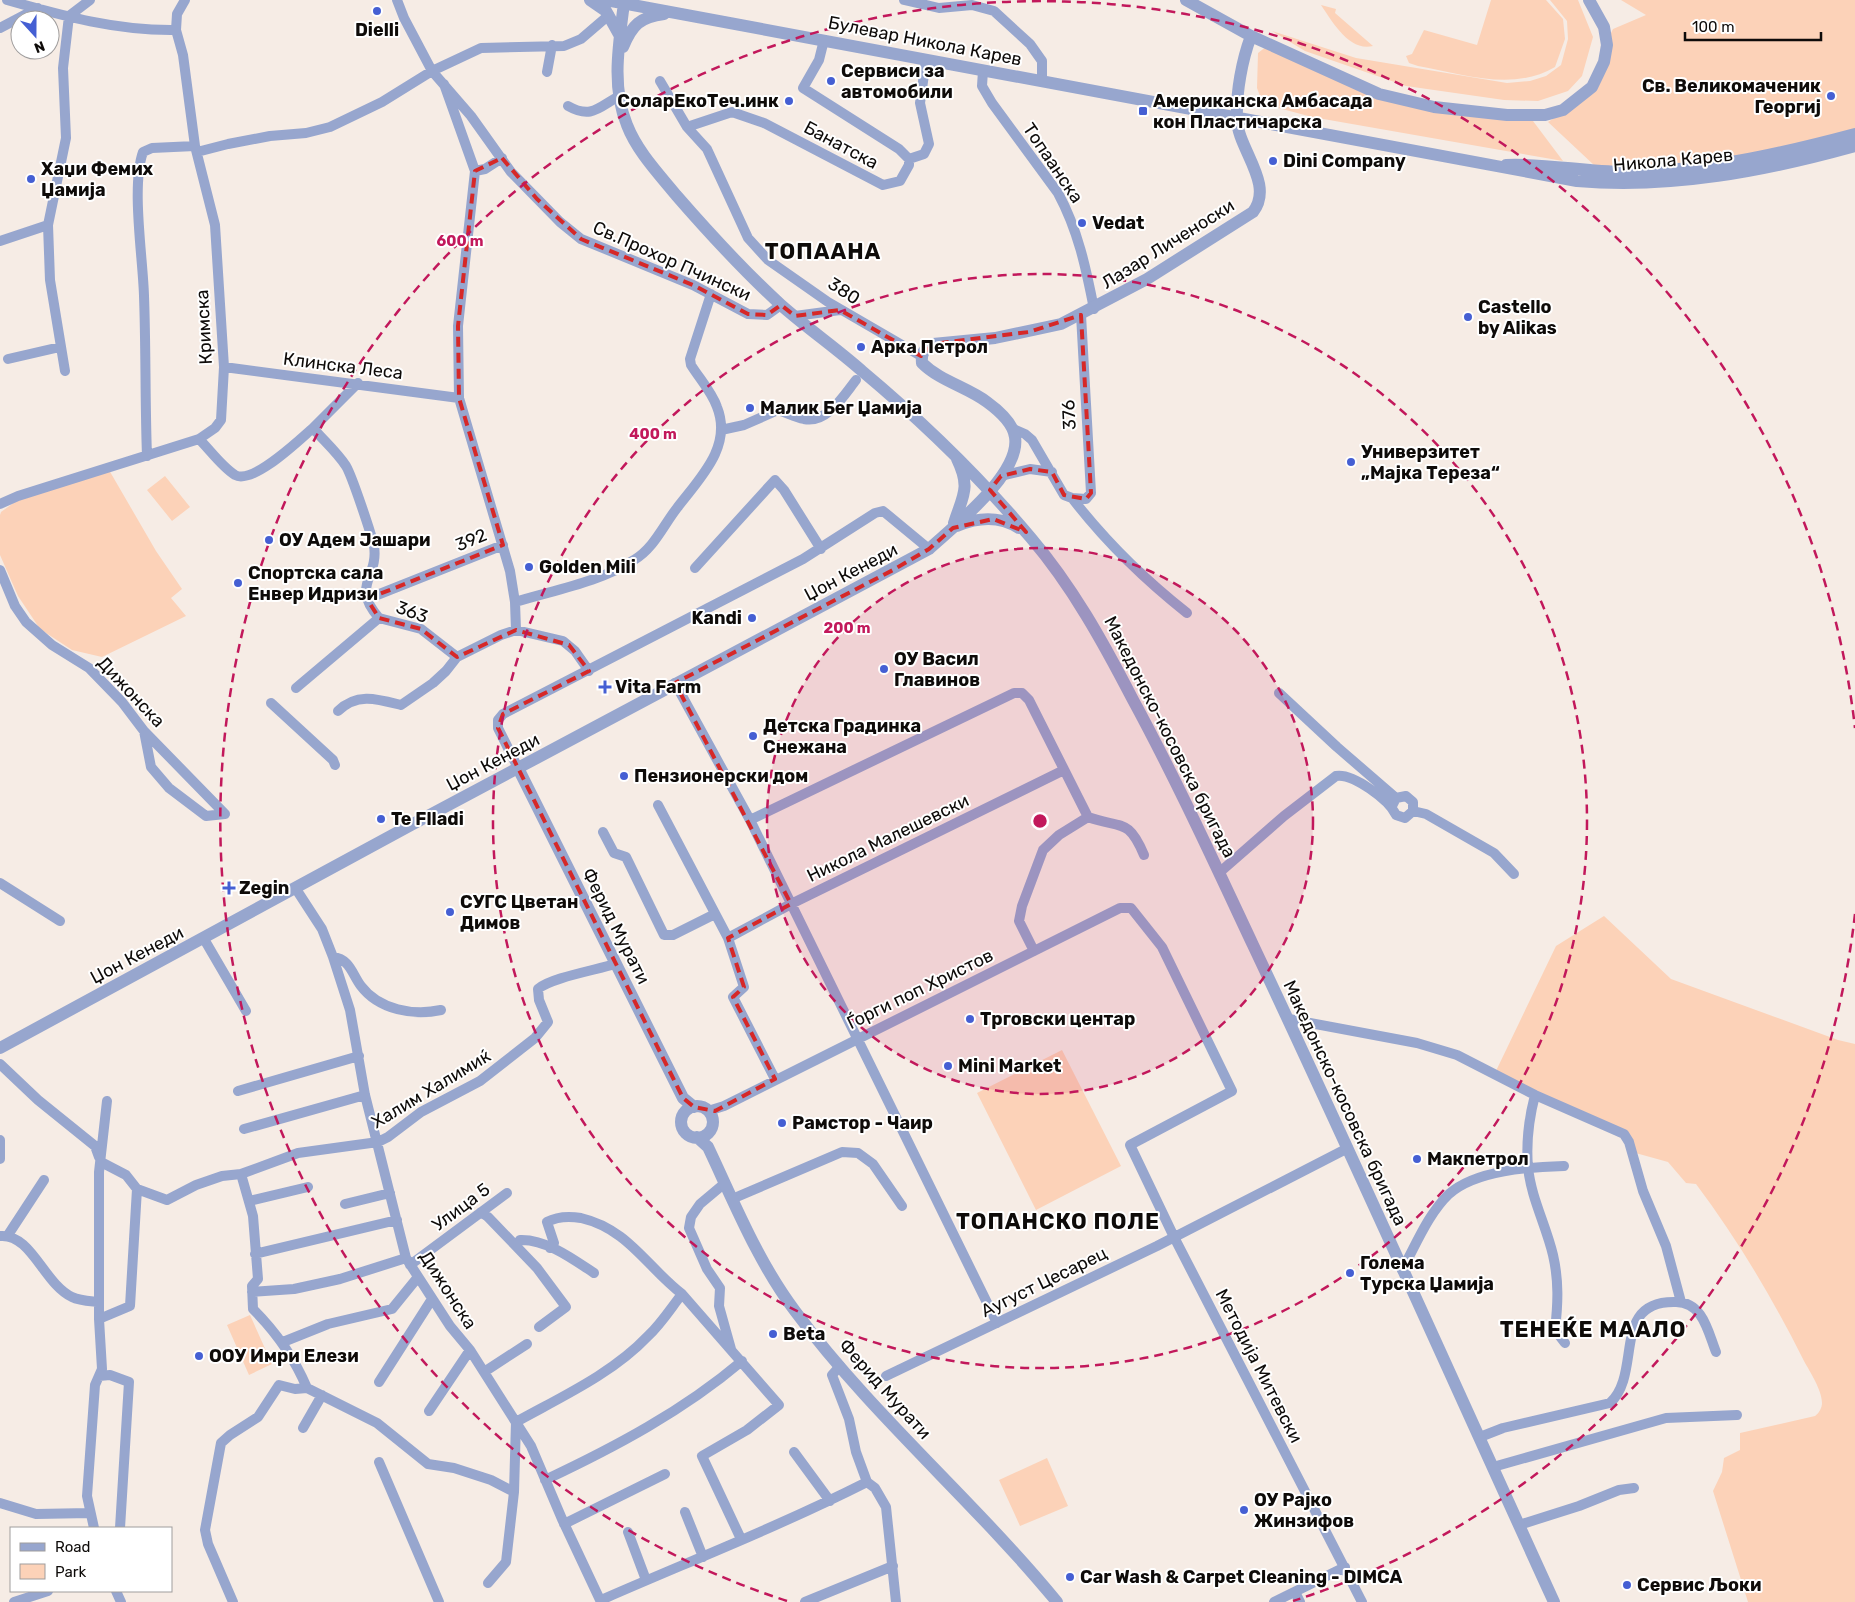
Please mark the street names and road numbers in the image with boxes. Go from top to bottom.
street label: Булевар Никола Карев [826,11,1024,71]
street label: Банатска [800,116,882,174]
street label: Топаанска [1018,119,1088,207]
street label: Никола Карев [1612,144,1734,176]
street label: Лазар Личеноски [1098,194,1238,294]
street label: Св.Прохор Пчински [590,216,754,306]
street label: 380 [824,273,864,309]
street label: Кримска [191,289,217,365]
street label: Клинска Леса [282,348,404,384]
street label: 376 [1057,399,1081,431]
street label: 392 [452,524,490,556]
street label: Џон Кенеди [801,538,901,606]
street label: 363 [393,596,431,628]
street label: Македонско-косовска бригада [1099,613,1241,861]
street label: Дижонска [93,652,169,732]
street label: Џон Кенеди [443,728,543,796]
street label: Никола Малешевски [803,789,973,887]
street label: Ферид Мурати [577,864,655,988]
street label: Џон Кенеди [87,921,187,989]
street label: Ѓорги поп Христов [843,944,997,1034]
street label: Македонско-косовска бригада [1278,977,1412,1229]
street label: Халим Халимиќ [367,1045,495,1133]
street label: Улица 5 [428,1178,494,1236]
street label: Аугуст Цесарец [977,1242,1111,1322]
street label: Дижонска [415,1247,481,1333]
street label: Методија Митевски [1211,1285,1307,1447]
street label: Ферид Мурати [834,1334,936,1444]

